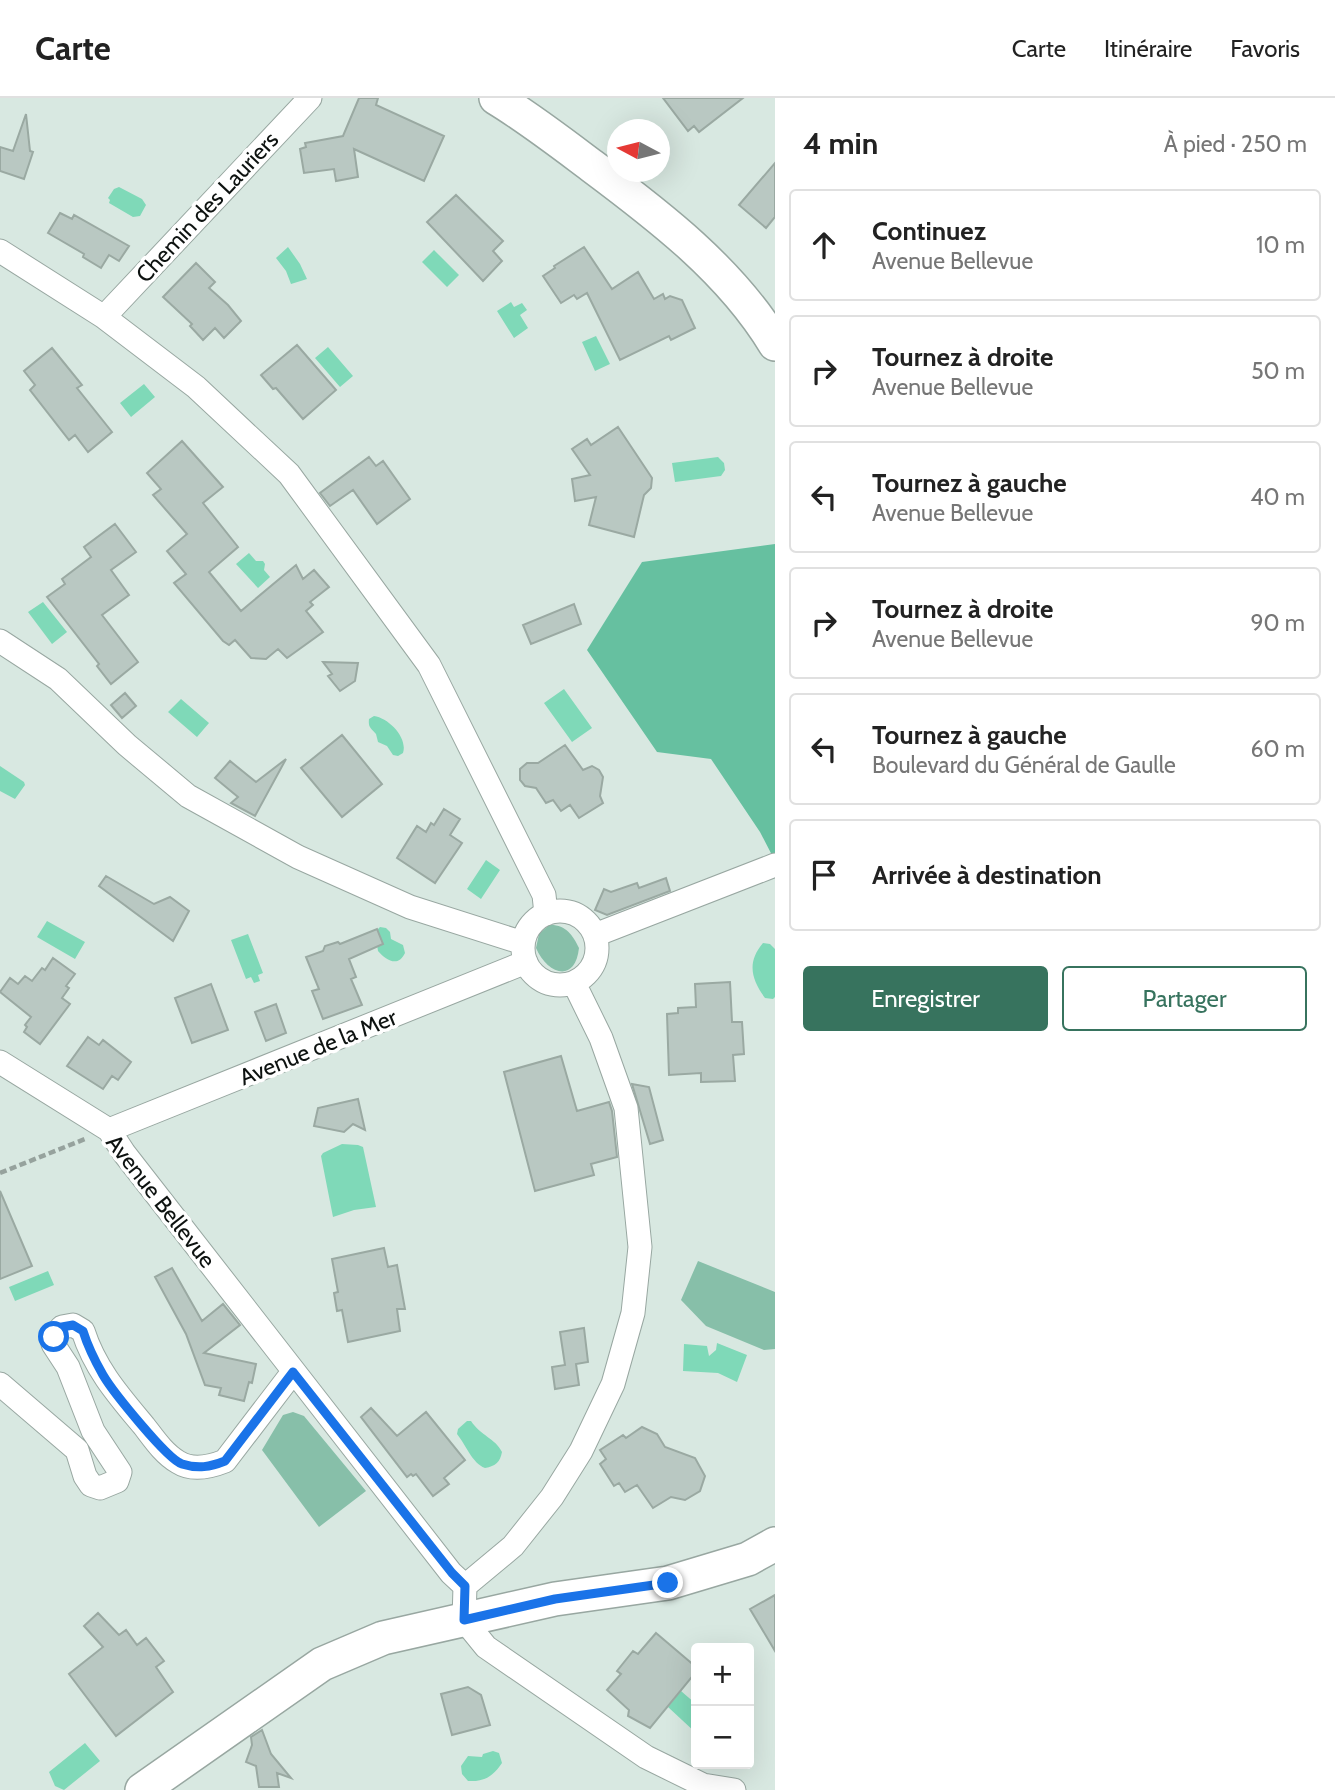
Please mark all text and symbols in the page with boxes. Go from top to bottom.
text: Carte [35,28,111,68]
text: Carte [1012,34,1066,63]
text: Itinéraire [1104,34,1192,63]
text: Favoris [1230,34,1300,63]
north arrow [607,119,670,182]
text: 4 min [803,125,878,162]
street label: Chemin des Lauriers [130,126,284,288]
text: À pied · 250 m [1164,130,1307,158]
text: Continuez [872,215,986,247]
icon: ahead [805,226,843,264]
text: 10 m [1256,231,1305,259]
text: Avenue Bellevue [872,247,1033,275]
text: Tournez à droite [872,341,1054,373]
icon: right [805,352,843,390]
text: 50 m [1251,357,1305,385]
text: Avenue Bellevue [872,373,1033,401]
text: Tournez à gauche [872,467,1067,499]
icon: left [805,478,843,516]
text: 40 m [1250,483,1305,511]
text: Avenue Bellevue [872,499,1033,527]
text: Tournez à droite [872,593,1054,625]
icon: right [805,604,843,642]
text: 90 m [1251,609,1305,637]
text: Avenue Bellevue [872,625,1033,653]
text: Tournez à gauche [872,719,1067,751]
icon: left [805,730,843,768]
text: 60 m [1251,735,1305,763]
text: Boulevard du Général de Gaulle [872,751,1176,779]
icon: arrive [805,856,843,894]
text: Arrivée à destination [872,859,1102,891]
button: Enregistrer [803,966,1048,1031]
button: Partager [1062,966,1307,1031]
street label: Avenue de la Mer [235,1002,401,1091]
street label: Avenue Bellevue [100,1129,222,1273]
route start [38,1321,69,1352]
route end [652,1567,683,1598]
map controls [691,1643,754,1769]
button: + [691,1643,754,1706]
button: − [691,1706,754,1769]

